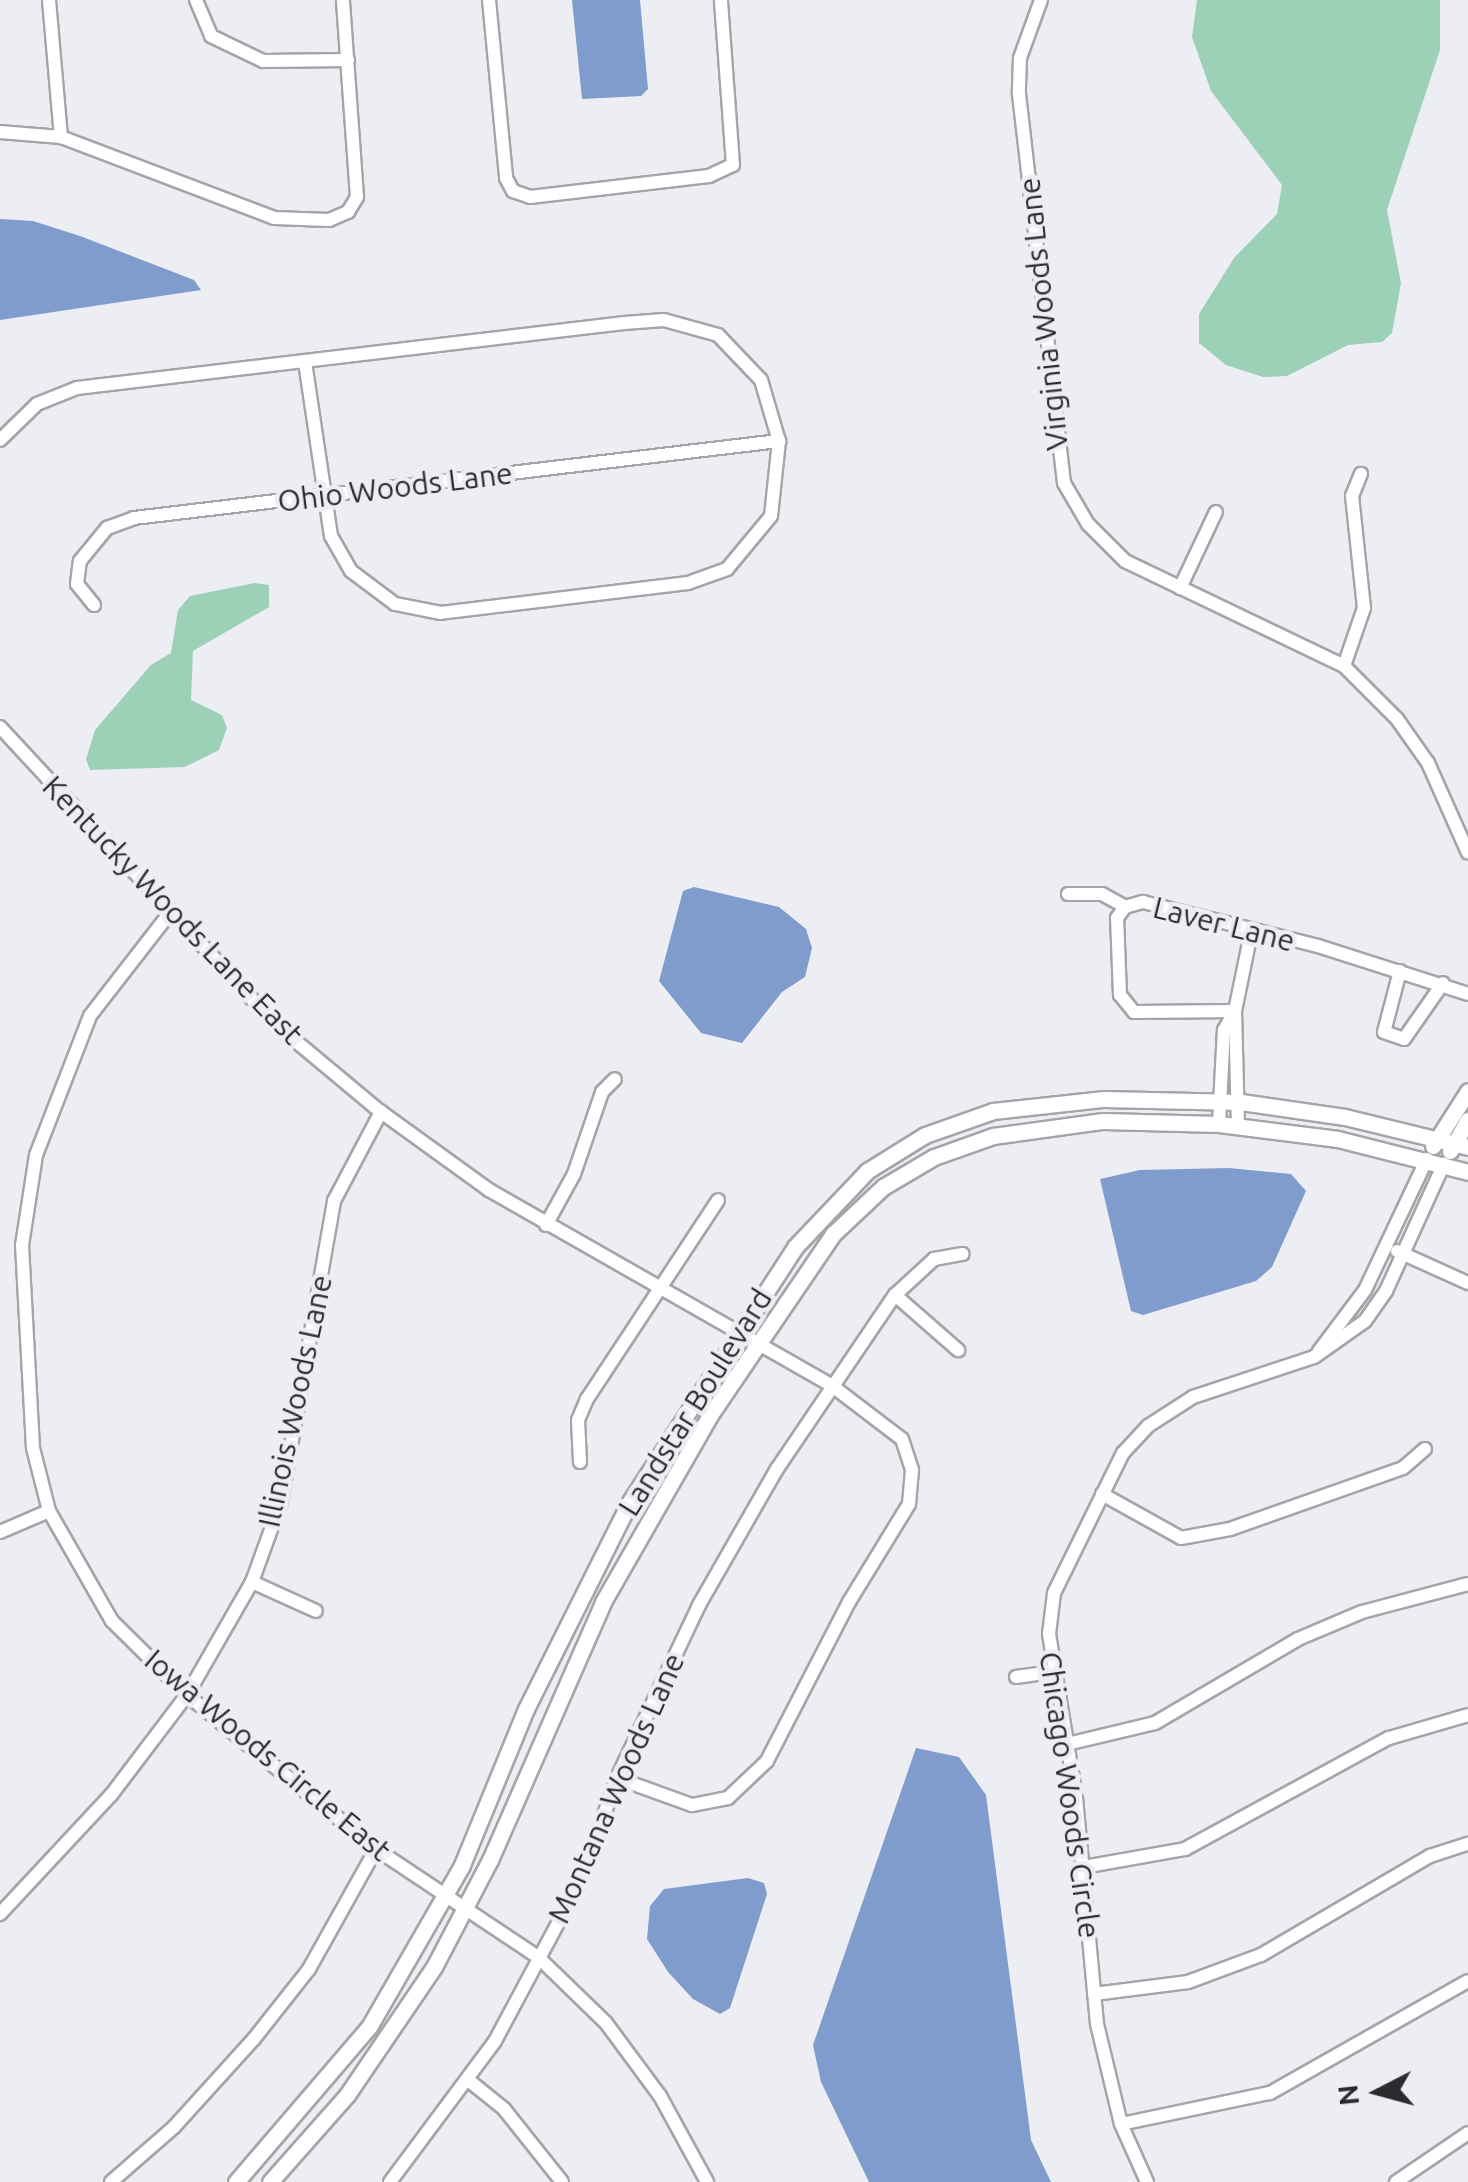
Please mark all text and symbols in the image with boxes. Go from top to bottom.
street label: Virginia Woods Lane [1011,176,1075,452]
street label: Ohio Woods Lane [276,455,514,519]
street label: Kentucky Woods Lane East [35,768,311,1052]
street label: Laver Lane [1150,889,1298,959]
street label: Illinois Woods Lane [251,1272,339,1530]
street label: Landstar Boulevard [611,1282,779,1522]
street label: Iowa Woods Circle East [138,1642,398,1868]
street label: Montana Woods Lane [540,1647,692,1929]
street label: Chicago Woods Circle [1032,1649,1108,1941]
north arrow [1328,2042,1428,2142]
text: N [1331,2083,1364,2107]

